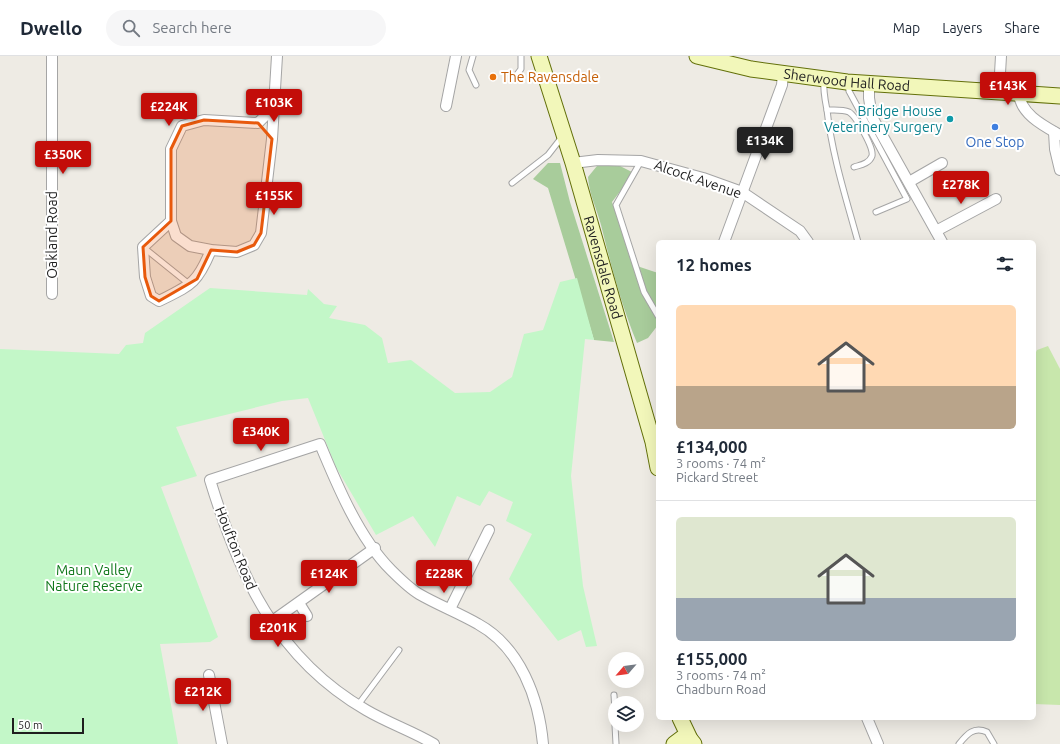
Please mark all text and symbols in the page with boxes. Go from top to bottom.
search box [106,10,386,46]
text: Dwello [20,17,82,39]
icon: search [120,17,142,39]
text: Search here [152,19,232,36]
text: Map [893,20,920,36]
text: Layers [942,20,982,36]
text: Share [1004,20,1040,36]
street label: Sherwood Hall Road [782,65,911,94]
place label: The Ravensdale [501,69,599,85]
marker: The Ravensdale [488,72,498,82]
pin: £143K [980,72,1036,106]
text: £143K [989,78,1027,92]
pin: £103K [246,89,302,123]
pin: £224K [141,93,197,127]
text: £103K [255,95,293,109]
text: £224K [150,99,188,113]
place label: Bridge House Veterinery Surgery [824,103,942,135]
marker: Bridge House Veterinery Surgery [945,114,955,124]
marker: One Stop [990,122,1000,132]
pin: £134K [737,127,793,161]
text: £134K [746,133,784,147]
place label: One Stop [966,134,1024,150]
pin: £350K [35,141,91,175]
text: £350K [44,147,82,161]
street label: Alcock Avenue [652,157,744,201]
pin: £278K [933,171,989,205]
text: £278K [942,177,980,191]
pin: £155K [246,182,302,216]
text: £155K [255,188,293,202]
street label: Oakland Road [44,191,60,279]
street label: Ravensdale Road [581,214,625,321]
icon: filters [994,253,1016,275]
text: 12 homes [676,255,752,274]
icon: home [810,331,882,403]
pin: £340K [233,418,289,452]
text: £340K [242,424,280,438]
text: £134,000 [676,437,747,456]
text: 3 rooms · 74 m² [676,456,766,470]
text: Pickard Street [676,470,758,484]
street label: Houfton Road [212,504,260,592]
icon: home [810,543,882,615]
pin: £124K [301,560,357,594]
pin: £228K [416,560,472,594]
park label: Maun Valley Nature Reserve [45,562,143,594]
text: £124K [310,566,348,580]
text: £228K [425,566,463,580]
pin: £201K [250,614,306,648]
text: £201K [259,620,297,634]
text: £155,000 [676,649,747,668]
north arrow [608,652,644,688]
map controls [608,652,644,732]
text: 3 rooms · 74 m² [676,668,766,682]
pin: £212K [175,678,231,712]
text: Chadburn Road [676,682,766,696]
text: £212K [184,684,222,698]
button: layers [608,696,644,732]
scale bar [12,716,84,735]
text: 50 m [18,719,42,731]

